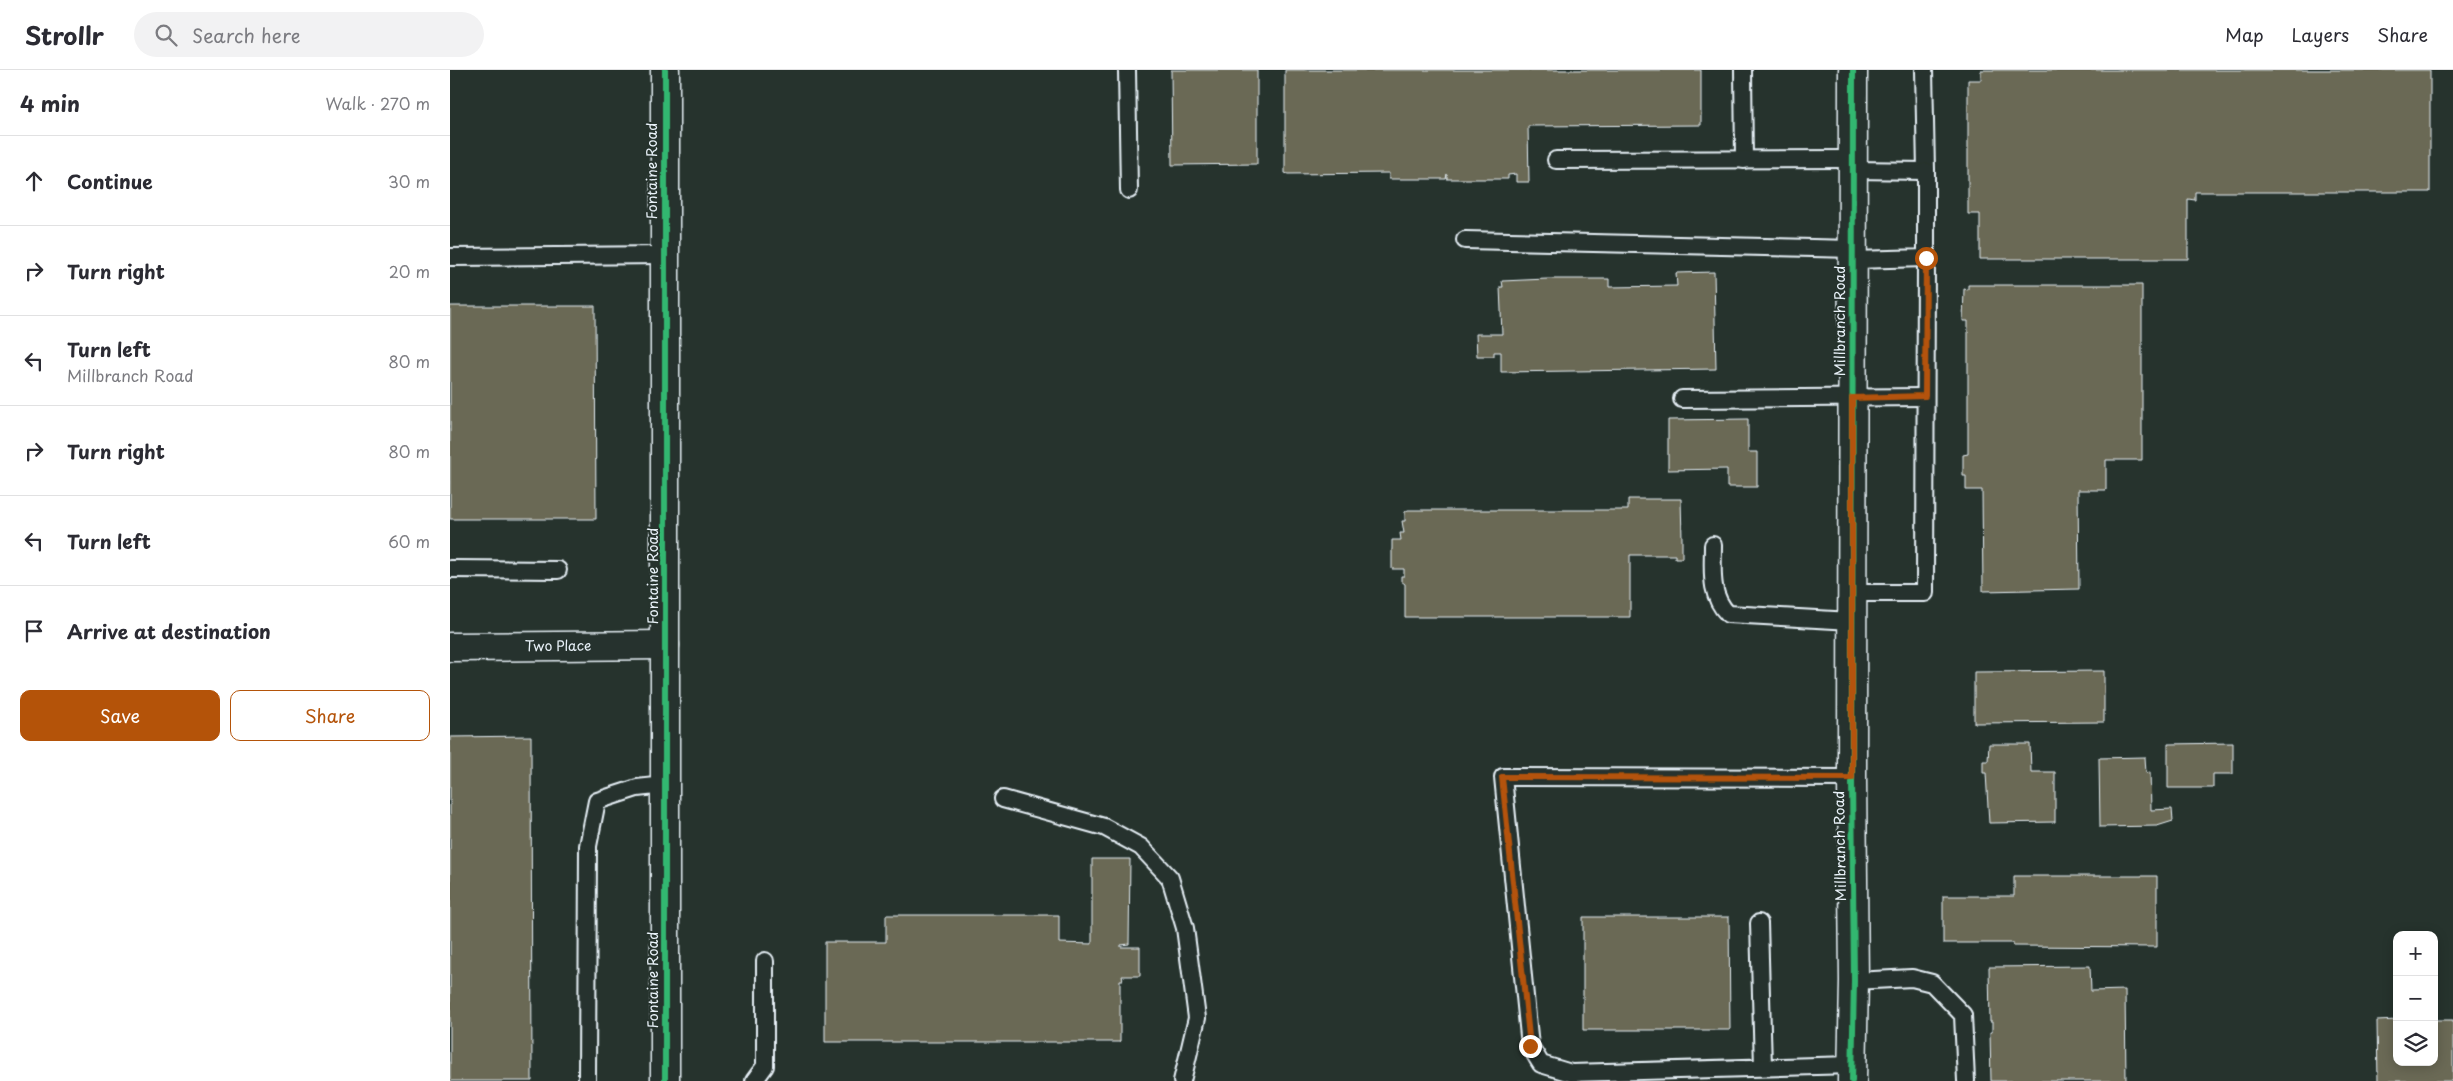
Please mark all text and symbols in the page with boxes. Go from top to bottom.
search box [134,12,484,57]
text: Strollr [25,17,104,53]
icon: search [152,21,180,49]
text: Search here [192,21,301,49]
text: Map [2225,21,2264,48]
text: Layers [2292,21,2349,48]
text: Share [2377,21,2428,48]
text: 4 min [20,87,80,119]
text: Walk · 270 m [326,91,430,115]
street label: Fontaine Road [641,123,662,219]
icon: ahead [20,167,48,195]
text: Continue [67,167,153,195]
text: 30 m [388,169,430,193]
route start [1915,247,1938,270]
icon: right [20,257,48,285]
text: Turn right [67,257,165,285]
text: 20 m [389,259,430,283]
street label: Millbranch Road [1829,266,1850,376]
text: Turn left [67,335,151,363]
icon: left [20,347,48,375]
text: 80 m [388,349,430,373]
text: Millbranch Road [67,363,193,387]
icon: right [20,437,48,465]
text: Turn right [67,437,165,465]
text: 80 m [388,439,430,463]
icon: left [20,527,48,555]
text: Turn left [67,527,151,555]
street label: Fontaine Road [642,528,663,624]
text: 60 m [388,529,430,553]
icon: arrive [20,617,48,645]
text: Arrive at destination [67,617,271,645]
street label: Two Place [524,635,591,656]
button: Save [20,690,220,741]
button: Share [230,690,430,741]
street label: Millbranch Road [1828,790,1851,902]
map controls [2393,931,2438,1066]
button: + [2393,931,2438,976]
street label: Fontaine Road [642,932,663,1028]
button: − [2393,976,2438,1021]
button: layers [2393,1021,2438,1066]
route end [1519,1035,1542,1058]

